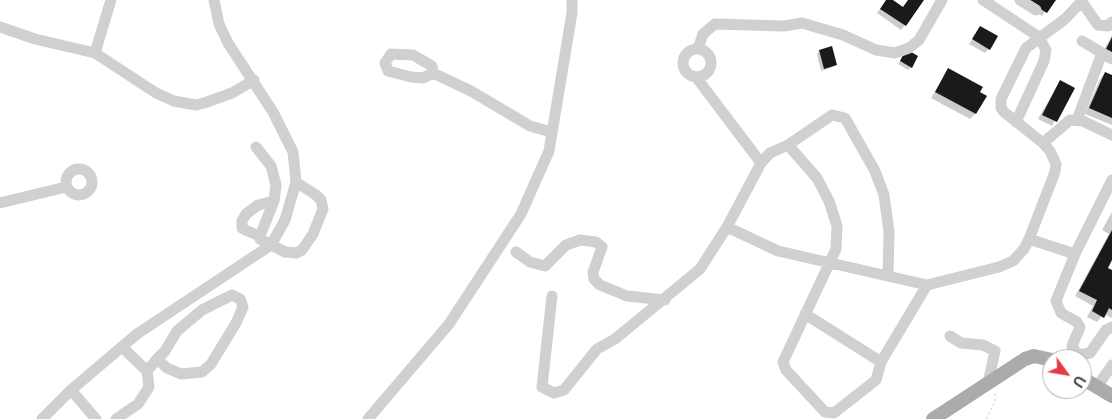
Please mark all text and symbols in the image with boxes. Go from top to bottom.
north arrow [1042,349,1092,399]
text: U [1069,373,1088,390]

